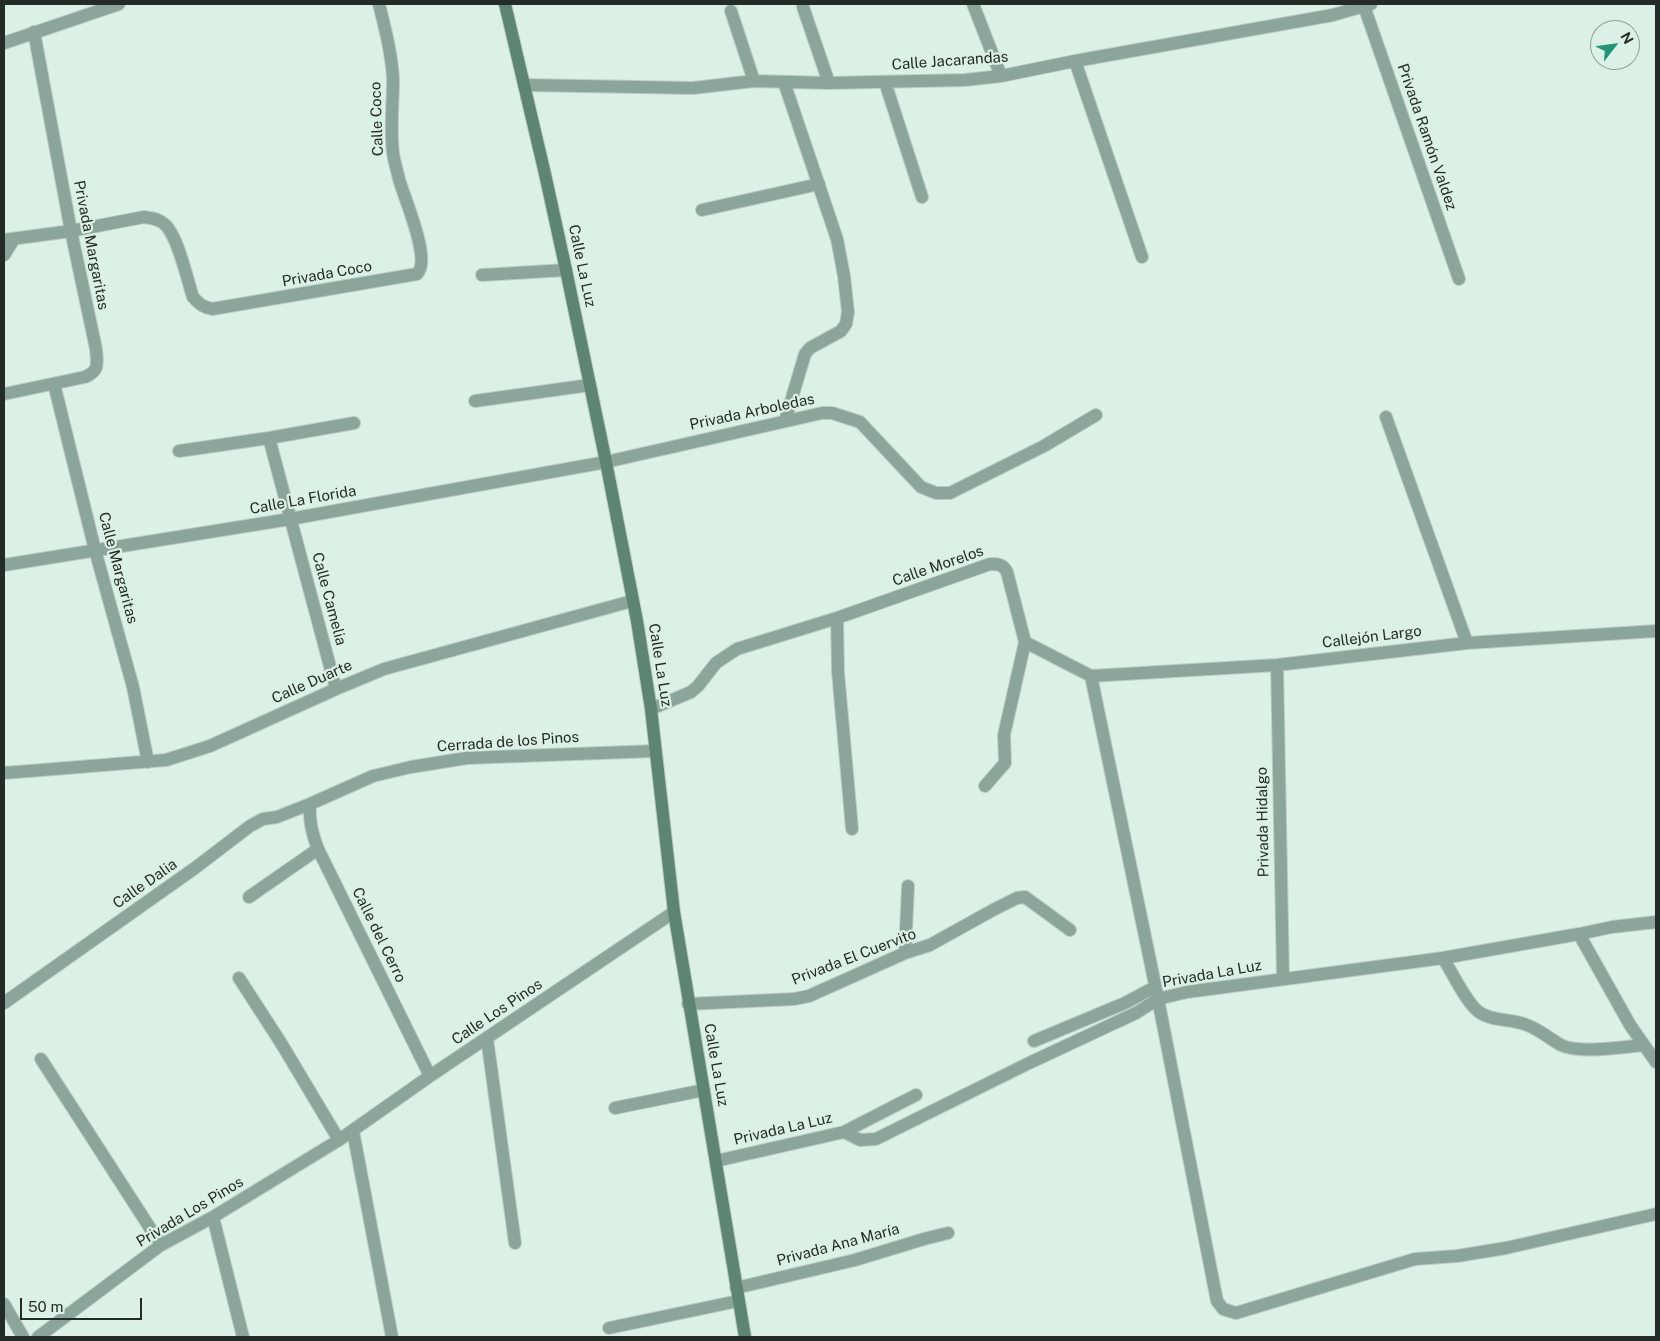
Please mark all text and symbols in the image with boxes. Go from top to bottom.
north arrow [1590,20,1640,70]
text: N [1617,29,1637,47]
street label: Calle Jacarandas [891,48,1009,74]
street label: Privada Ramón Valdez [1393,61,1461,213]
street label: Calle Coco [367,81,387,157]
street label: Privada Margaritas [70,179,112,311]
street label: Calle La Luz [564,223,600,309]
street label: Privada Coco [281,257,373,291]
street label: Privada Arboledas [688,390,816,434]
street label: Calle La Florida [248,482,358,518]
street label: Calle Margaritas [94,510,142,626]
street label: Calle Morelos [890,542,986,590]
street label: Calle Camelia [308,550,350,648]
street label: Calle La Luz [645,622,675,708]
street label: Callejón Largo [1321,622,1423,652]
street label: Calle Duarte [269,656,355,708]
street label: Cerrada de los Pinos [436,728,580,756]
street label: Privada Hidalgo [1253,767,1273,877]
street label: Calle Dalia [109,855,181,913]
street label: Calle del Cerro [348,884,410,986]
street label: Privada El Cuervito [789,925,919,989]
street label: Privada La Luz [1161,956,1263,992]
street label: Calle Los Pinos [448,975,546,1049]
street label: Calle La Luz [700,1022,732,1108]
street label: Privada La Luz [732,1109,834,1149]
street label: Privada Los Pinos [133,1173,247,1251]
street label: Privada Ana María [775,1220,901,1270]
scale bar [22,1288,145,1320]
text: 50 m [28,1298,63,1315]

